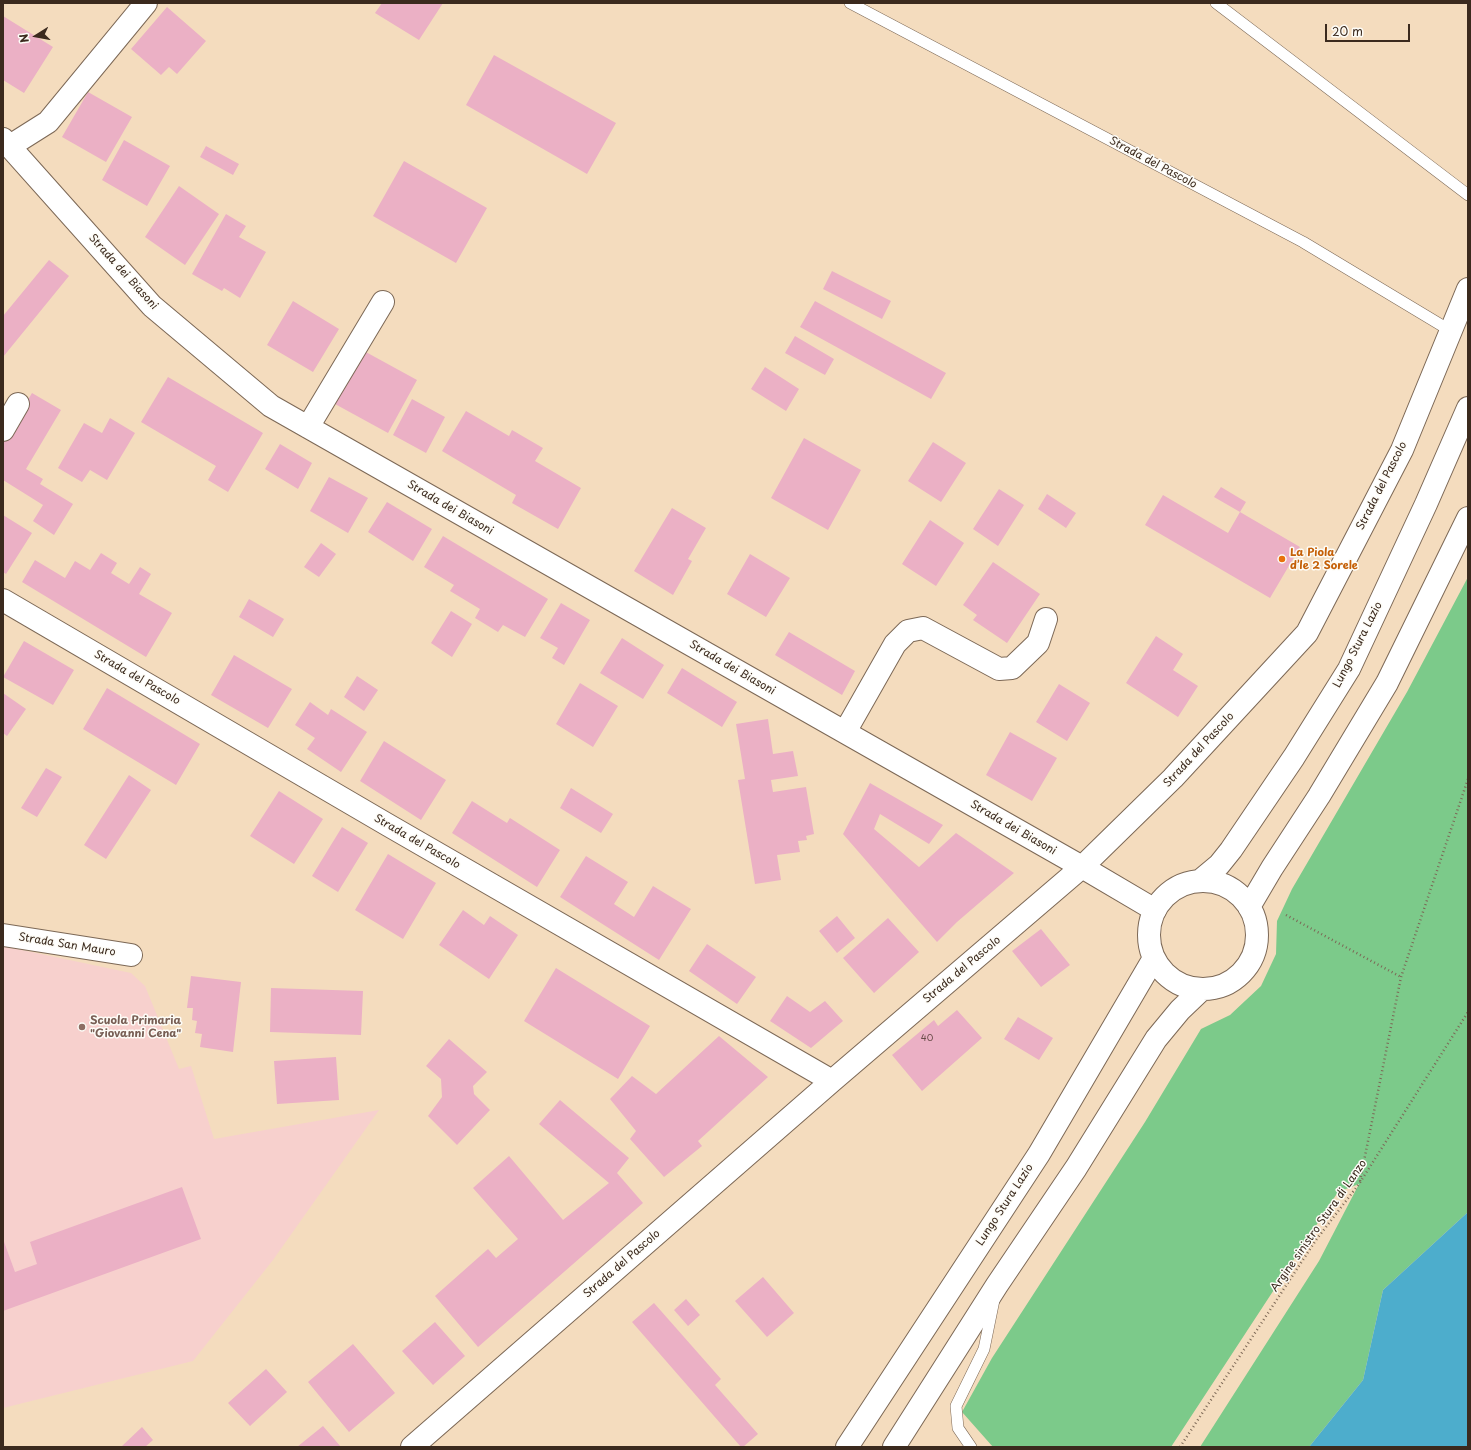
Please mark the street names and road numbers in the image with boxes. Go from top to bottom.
street label: Strada del Pascolo [1107,134,1199,192]
street label: Strada dei Biasoni [86,231,160,313]
street label: Strada del Pascolo [1354,440,1410,532]
street label: Strada dei Biasoni [405,478,495,538]
street label: Lungo Stura Lazio [1331,600,1385,690]
street label: Strada dei Biasoni [687,638,777,698]
street label: Strada del Pascolo [92,648,182,708]
street label: Strada del Pascolo [1161,710,1237,790]
street label: Strada dei Biasoni [968,798,1058,858]
street label: Strada del Pascolo [372,812,462,872]
street label: Strada San Mauro [17,931,117,959]
street label: Strada del Pascolo [920,934,1004,1006]
street label: Argine sinistro Stura di Lanzo [1268,1157,1370,1295]
street label: Lungo Stura Lazio [974,1162,1036,1248]
street label: Strada del Pascolo [581,1227,663,1301]

